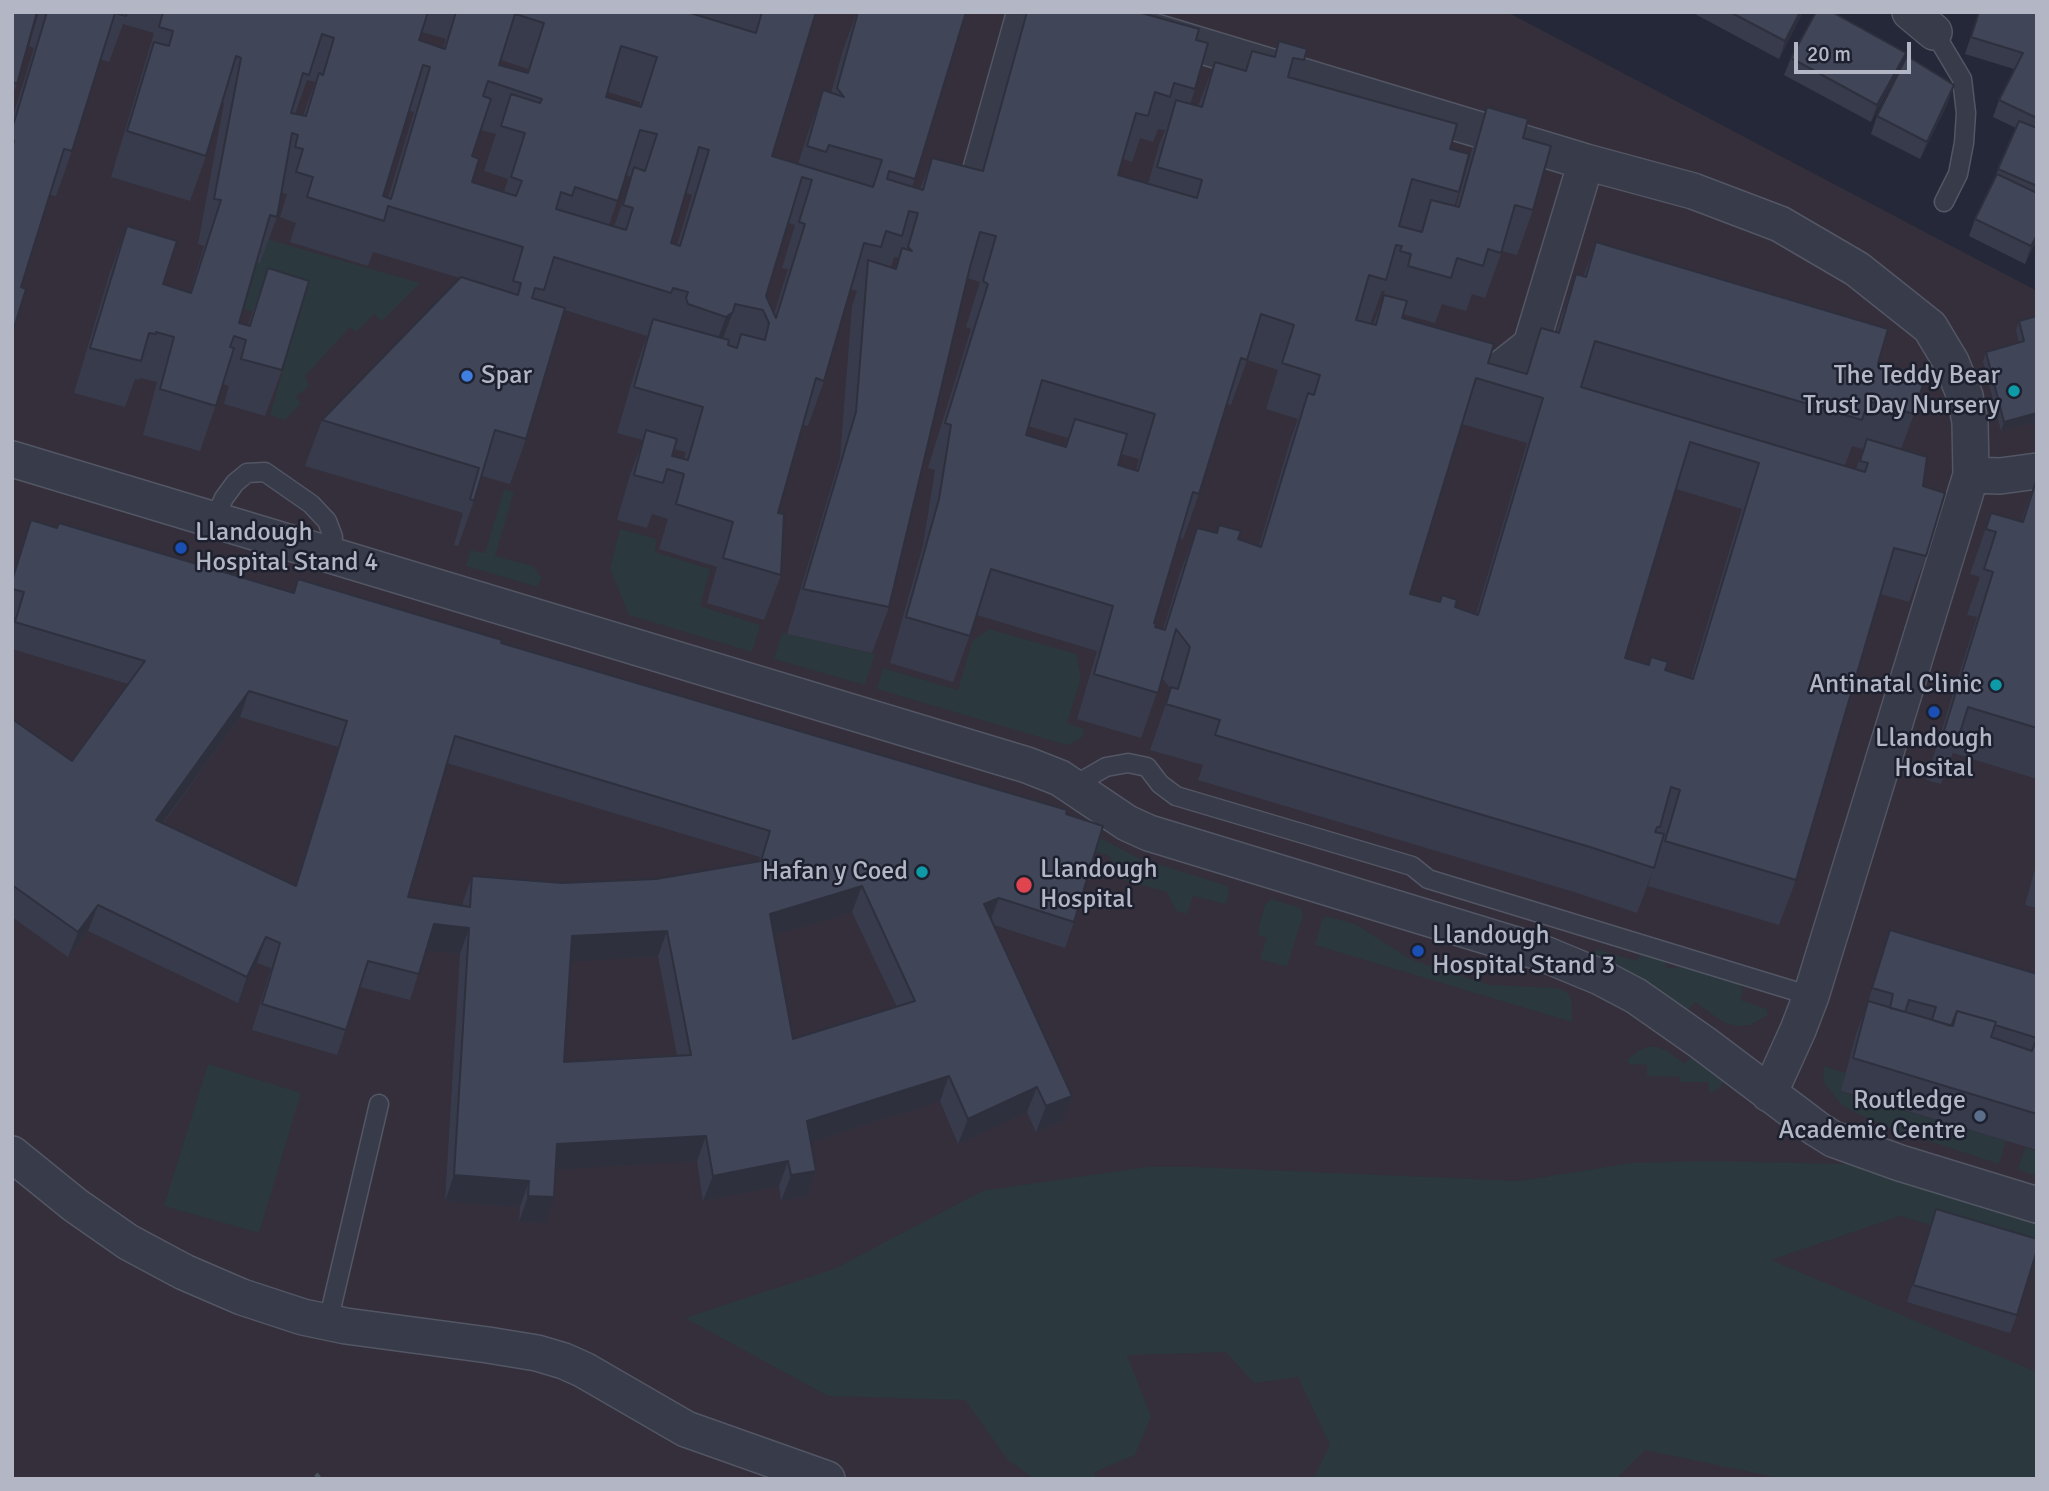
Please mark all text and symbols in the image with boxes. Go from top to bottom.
scale bar [1797,28,1914,72]
text: 20 m [1807,41,1851,67]
place label: Spar [481,360,532,392]
place label: The Teddy Bear Trust Day Nursery [1803,360,2000,422]
marker: Spar [459,368,475,384]
marker: The Teddy Bear Trust Day Nursery [2006,383,2022,399]
place label: Llandough Hospital Stand 4 [195,517,378,578]
marker: Llandough Hospital Stand 4 [173,540,189,556]
place label: Antinatal Clinic [1809,669,1982,701]
marker: Antinatal Clinic [1988,677,2004,693]
marker: Llandough Hosital [1926,704,1942,720]
place label: Llandough Hosital [1875,723,1993,784]
place label: Llandough Hospital [1040,854,1158,916]
place label: Hafan y Coed [762,856,908,888]
marker: Hafan y Coed [914,864,930,880]
marker: Llandough Hospital [1014,875,1034,895]
place label: Llandough Hospital Stand 3 [1432,920,1615,982]
marker: Llandough Hospital Stand 3 [1410,943,1426,959]
place label: Routledge Academic Centre [1779,1085,1966,1146]
marker: Routledge Academic Centre [1972,1108,1988,1124]

